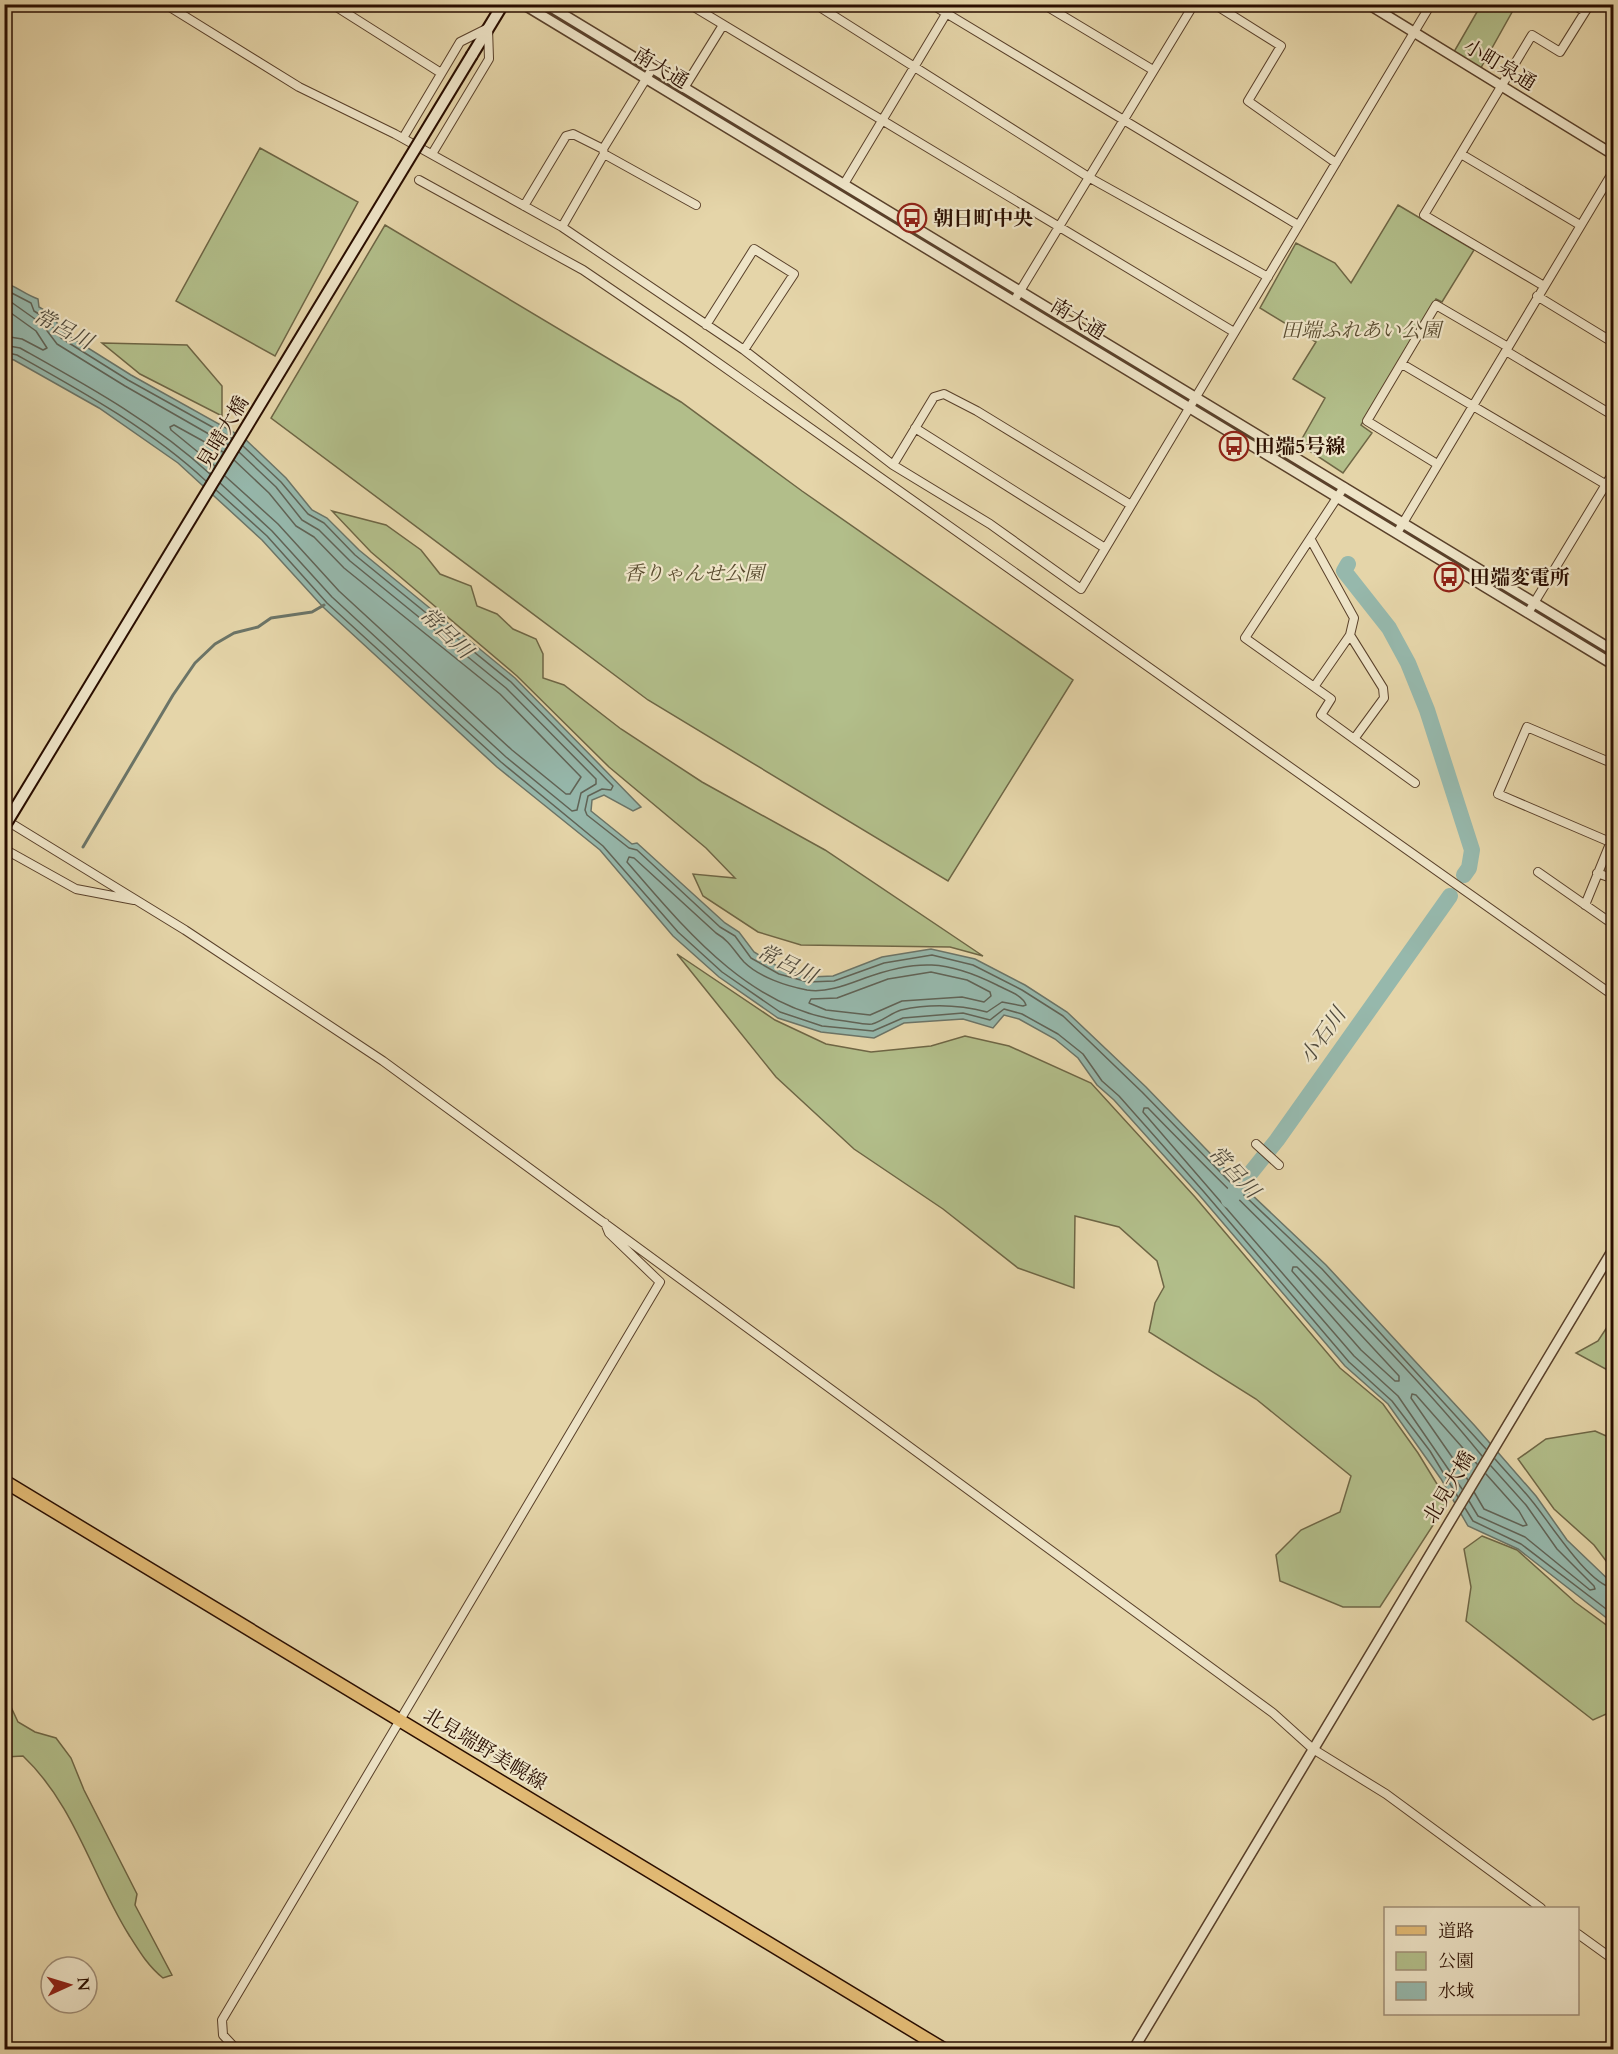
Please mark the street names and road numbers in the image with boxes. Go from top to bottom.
street label: 小町泉通 [1459,33,1541,97]
street label: 南大通 [628,41,694,95]
street label: 南大通 [1045,292,1111,346]
street label: 見晴大橋 [191,391,255,473]
street label: 北見大橋 [1417,1446,1481,1528]
street label: 北見端野美幌線 [418,1701,552,1797]

